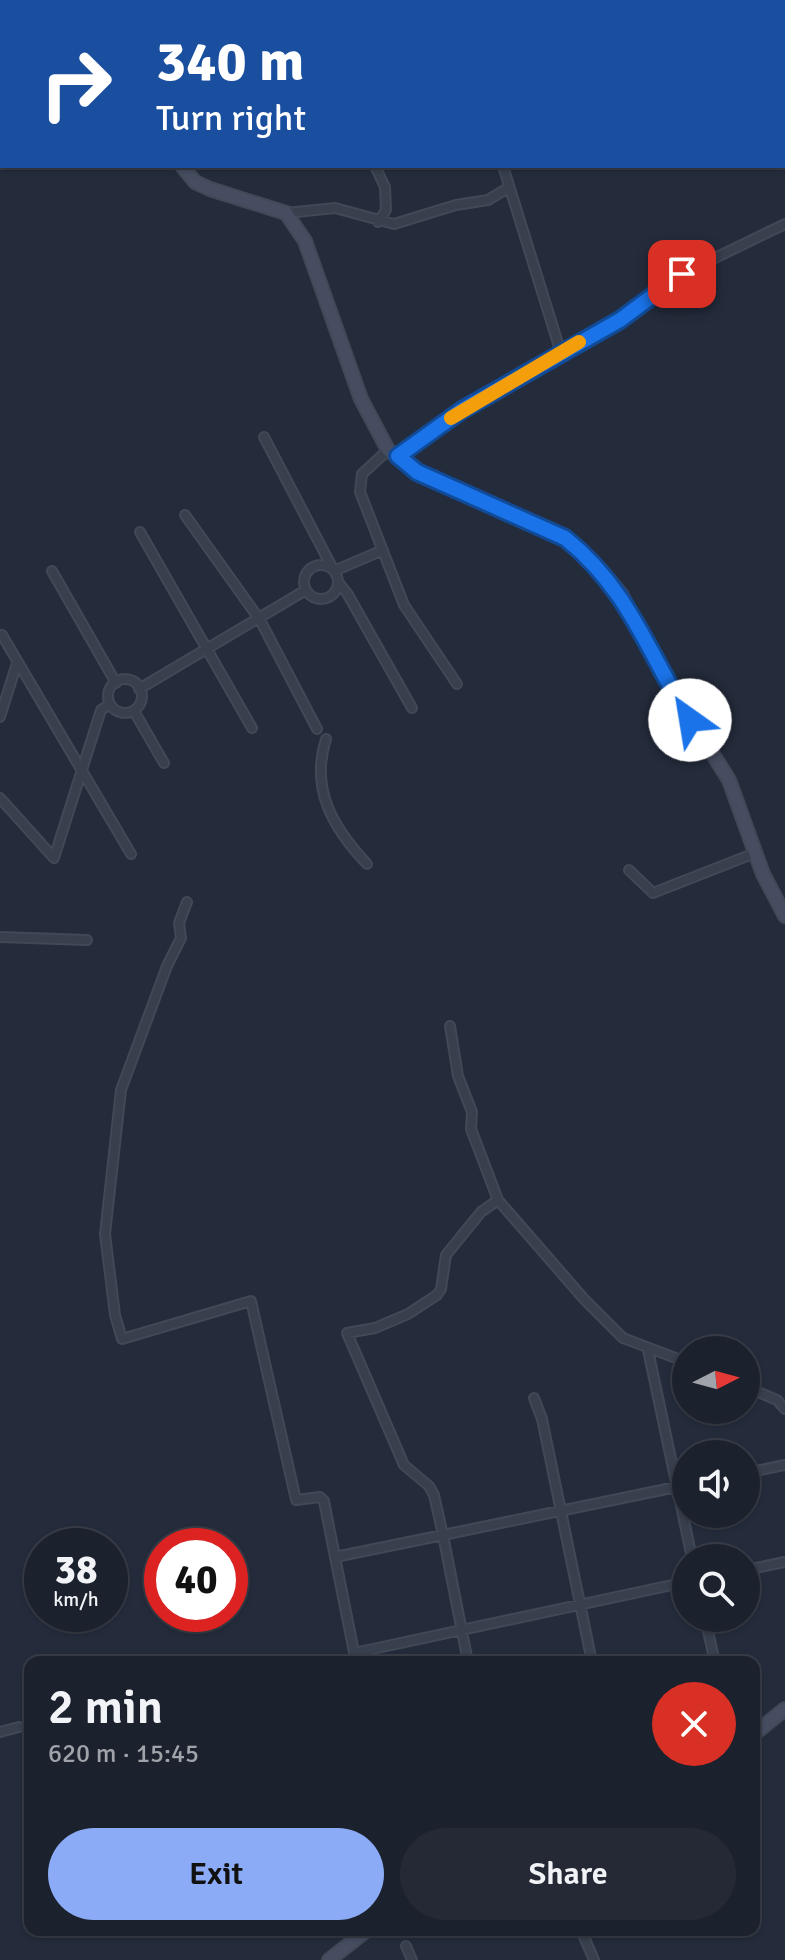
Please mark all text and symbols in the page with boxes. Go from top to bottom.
text: 340 m [156,27,304,96]
icon: right [24,32,128,136]
text: Turn right [156,96,306,141]
pin [648,240,716,308]
icon: arrive [660,252,704,296]
position arrow [648,678,732,762]
north arrow [672,1336,760,1424]
map controls [672,1336,760,1632]
button: sound [672,1440,760,1528]
speed limit sign: 40 [144,1528,248,1632]
button: search [672,1544,760,1632]
text: 38 [54,1545,98,1595]
text: km/h [53,1587,99,1612]
text: 2 min [48,1678,163,1737]
button: close [652,1682,736,1766]
text: 620 m · 15:45 [48,1738,199,1770]
button: Exit [48,1828,384,1920]
button: Share [400,1828,736,1920]

